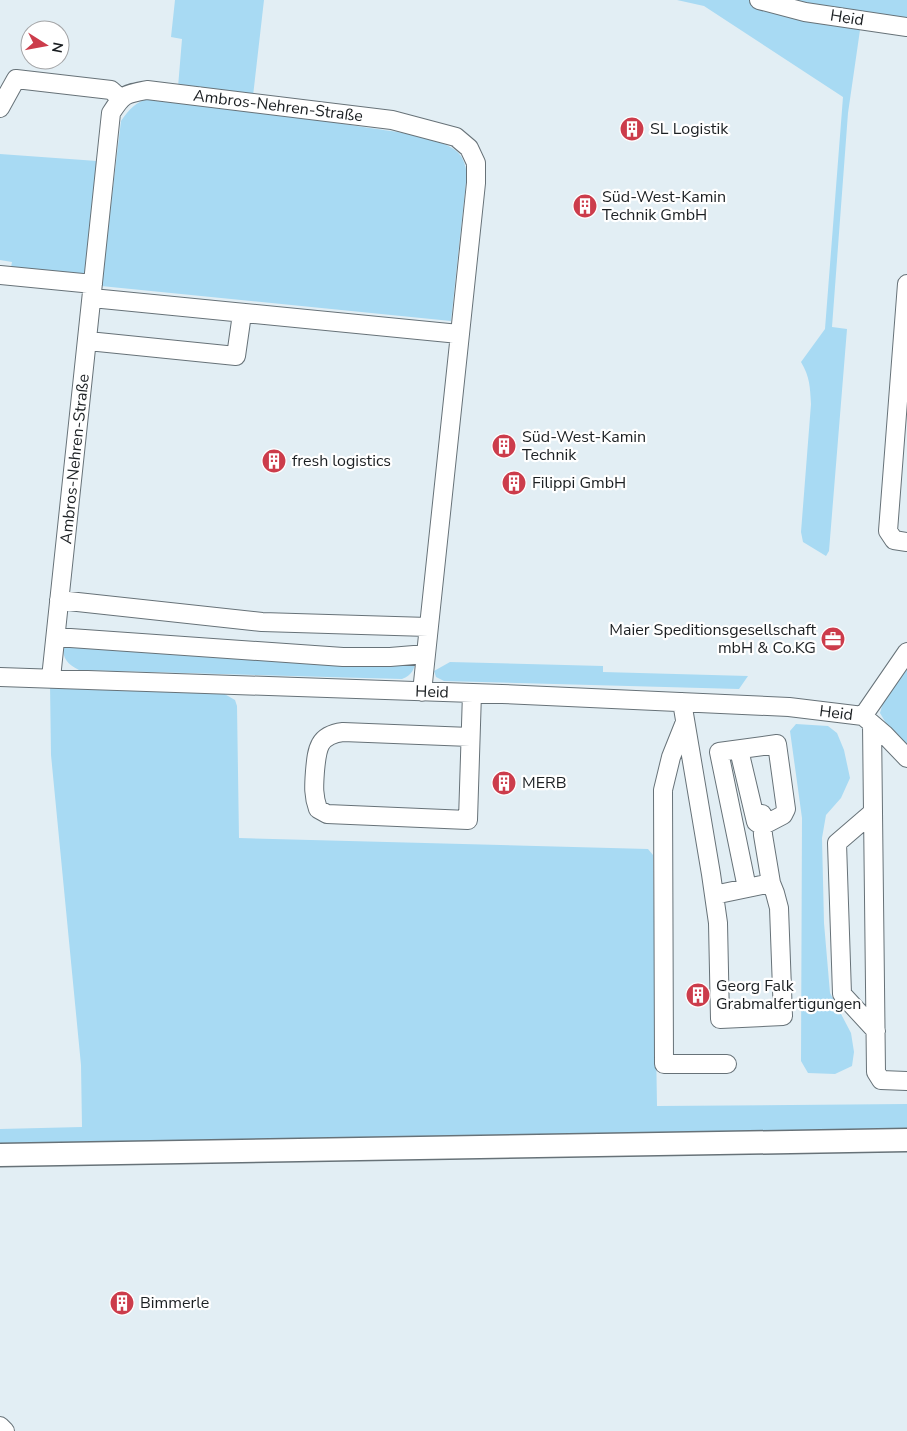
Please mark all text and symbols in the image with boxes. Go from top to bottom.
street label: Heid [829,4,865,32]
north arrow [20,20,70,70]
text: N [47,40,68,54]
street label: Ambros-Nehren-Straße [192,85,364,127]
building icon: SL Logistik [619,116,645,142]
place label: SL Logistik [650,118,729,140]
place label: Süd-West-Kamin Technik GmbH [602,186,726,226]
building icon: Süd-West-Kamin Technik GmbH [572,193,598,219]
street label: Ambros-Nehren-Straße [55,373,95,545]
place label: Süd-West-Kamin Technik [522,426,646,466]
building icon: Süd-West-Kamin Technik [491,433,517,459]
building icon: fresh logistics [261,448,287,474]
place label: fresh logistics [292,450,391,472]
building icon: Filippi GmbH [501,470,527,496]
place label: Filippi GmbH [532,472,626,494]
place label: Maier Speditionsgesellschaft mbH & Co.KG [609,619,816,659]
office icon: Maier Speditionsgesellschaft mbH & Co.KG [820,626,846,652]
street label: Heid [415,680,449,704]
street label: Heid [818,700,854,726]
building icon: MERB [491,770,517,796]
place label: MERB [522,772,567,794]
place label: Georg Falk Grabmalfertigungen [716,975,861,1015]
building icon: Georg Falk Grabmalfertigungen [685,982,711,1008]
building icon: Bimmerle [109,1290,135,1316]
place label: Bimmerle [140,1292,209,1314]

